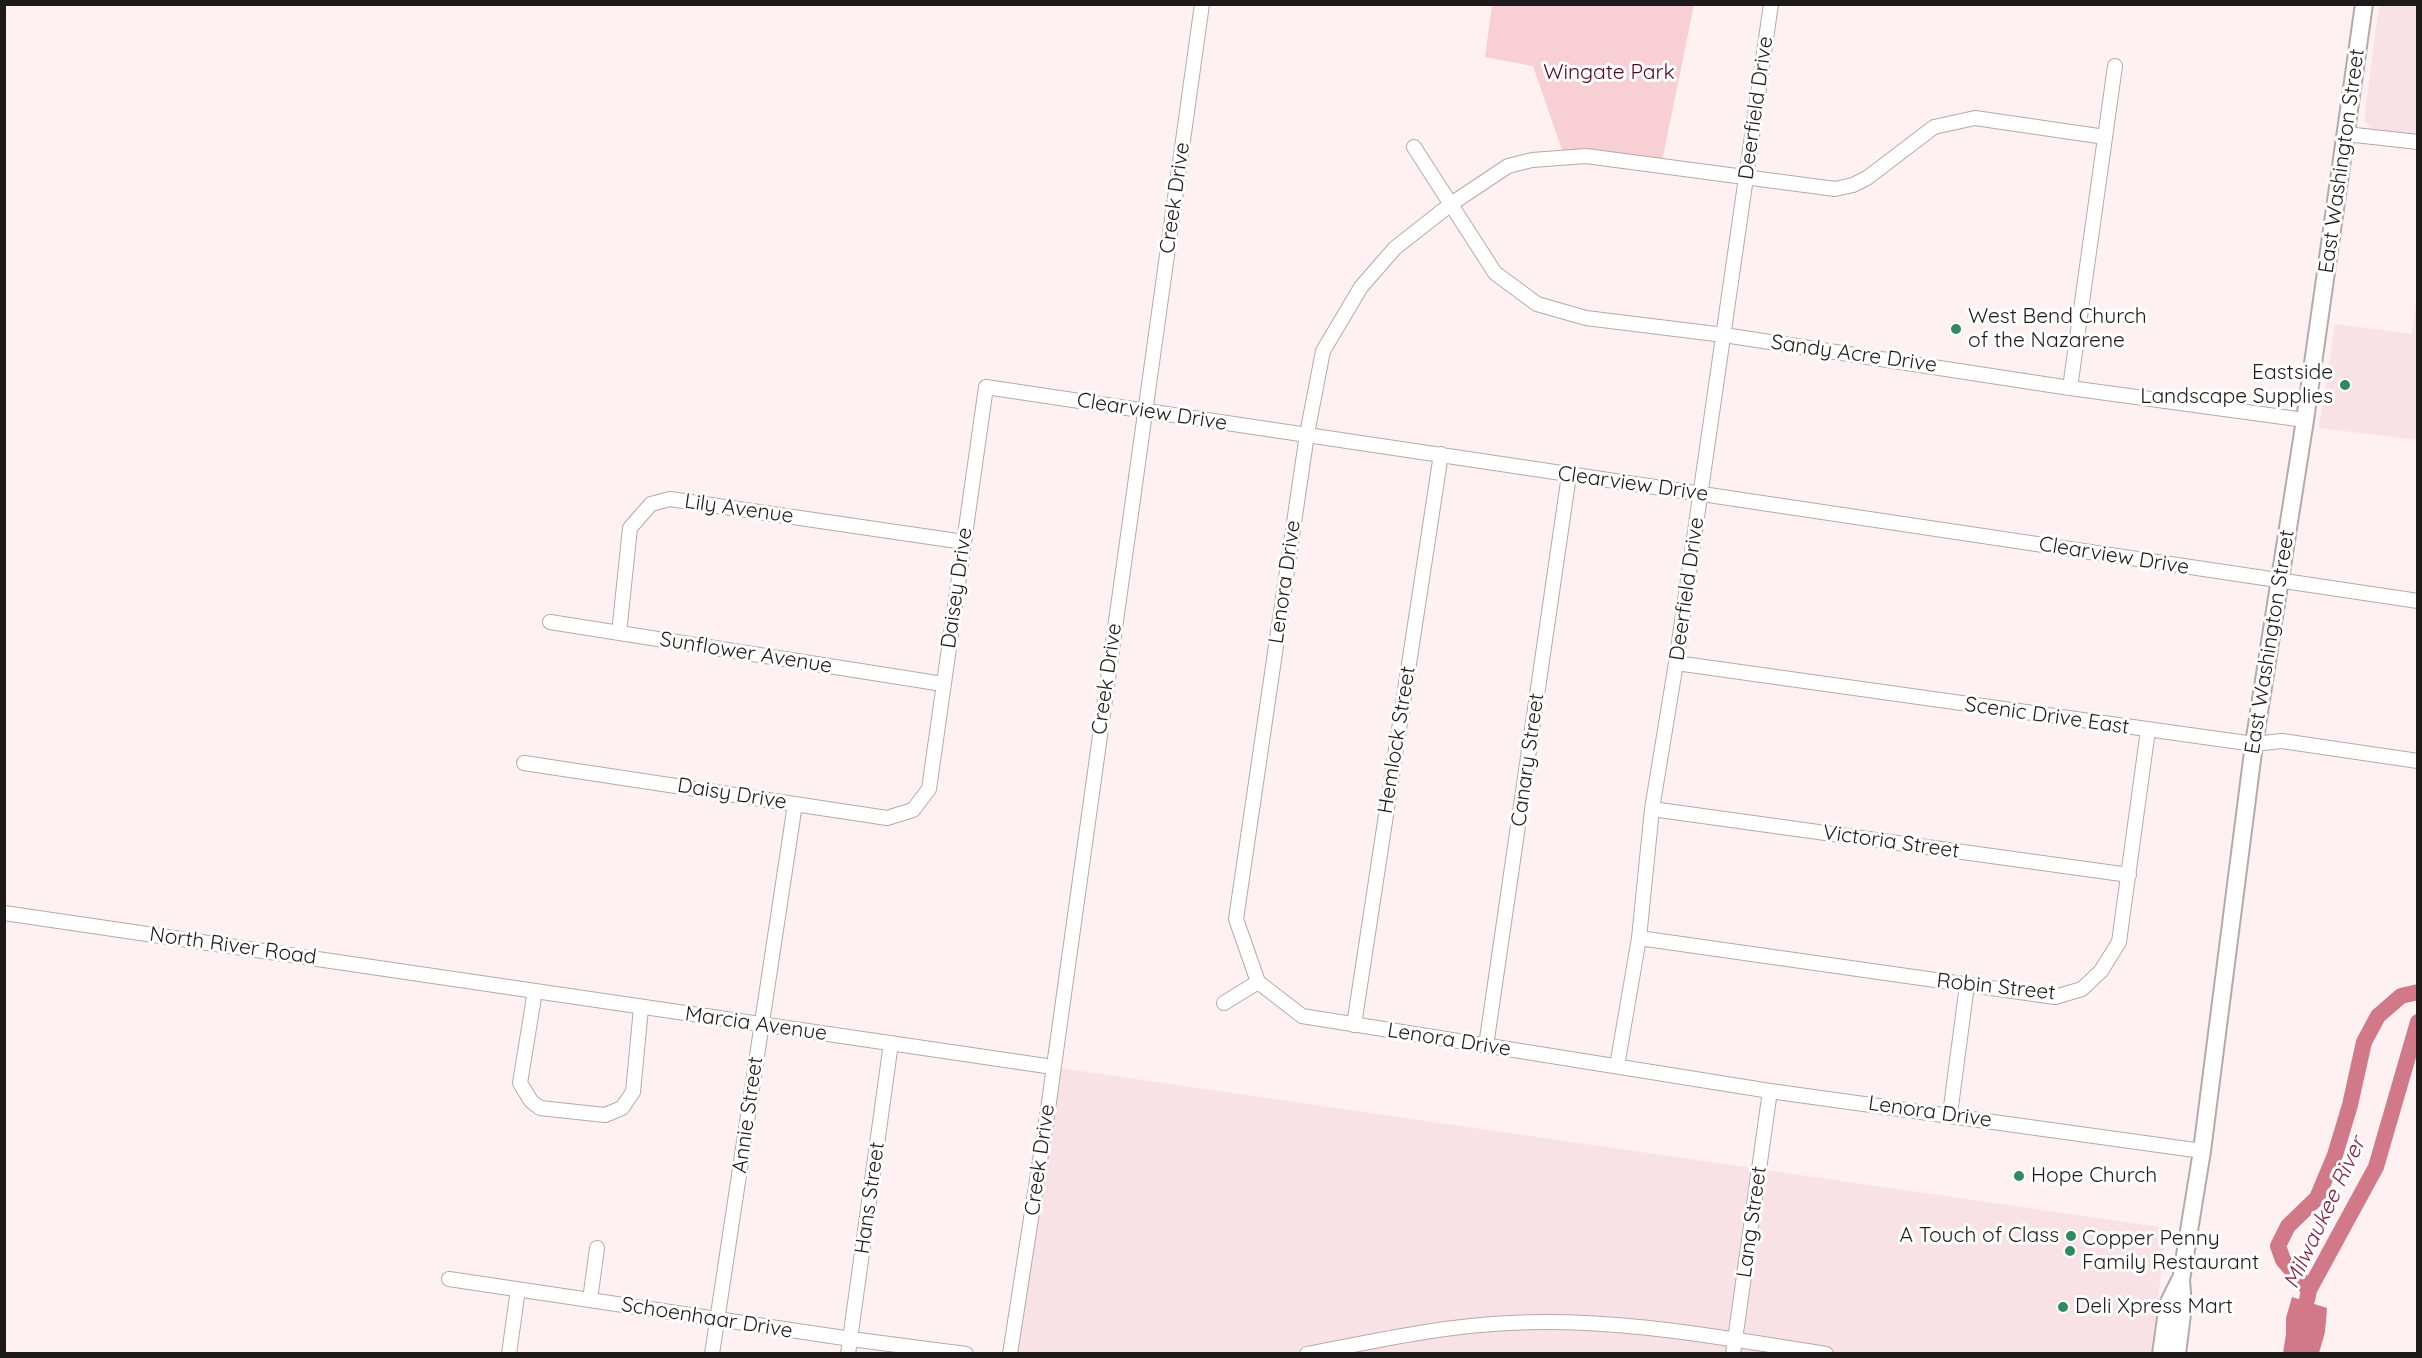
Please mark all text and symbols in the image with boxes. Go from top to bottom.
street label: Deerfield Drive [1733,35,1779,181]
street label: East Washington Street [2314,47,2370,275]
park label: Wingate Park [1543,60,1675,86]
street label: Creek Drive [1155,141,1195,255]
place label: West Bend Church of the Nazarene [1968,304,2147,354]
marker: West Bend Church of the Nazarene [1949,322,1963,336]
street label: Sandy Acre Drive [1769,330,1939,378]
place label: Eastside Landscape Supplies [2140,360,2333,410]
marker: Eastside Landscape Supplies [2338,378,2352,392]
street label: Clearview Drive [1075,388,1229,436]
street label: Clearview Drive [1556,461,1710,507]
street label: Lily Avenue [683,489,795,529]
street label: Deerfield Drive [1664,516,1710,662]
street label: Lenora Drive [1264,519,1306,645]
street label: Daisey Drive [936,526,978,650]
street label: East Washington Street [2240,528,2300,756]
street label: Clearview Drive [2037,532,2191,580]
street label: Creek Drive [1087,622,1127,736]
street label: Sunflower Avenue [658,627,834,679]
street label: Hemlock Street [1373,665,1421,815]
street label: Canary Street [1506,692,1550,828]
street label: Scenic Drive East [1963,692,2131,740]
street label: Daisy Drive [676,773,788,815]
street label: Victoria Street [1821,820,1961,864]
street label: North River Road [148,922,318,970]
street label: Robin Street [1935,968,2057,1006]
street label: Marcia Avenue [683,1002,829,1046]
street label: Lenora Drive [1385,1018,1513,1062]
street label: Annie Street [727,1055,769,1175]
street label: Lenora Drive [1867,1091,1993,1133]
street label: Creek Drive [1020,1103,1060,1217]
water label: Milwaukee River [2278,1133,2372,1293]
street label: Hans Street [850,1140,890,1256]
place label: Hope Church [2031,1163,2157,1189]
street label: Lang Street [1732,1165,1772,1279]
marker: Hope Church [2012,1169,2026,1183]
place label: A Touch of Class [1899,1223,2059,1249]
place label: Copper Penny Family Restaurant [2082,1226,2259,1276]
marker: A Touch of Class [2064,1229,2078,1243]
marker: Copper Penny Family Restaurant [2063,1244,2077,1258]
street label: Schoenhaar Drive [619,1292,795,1344]
place label: Deli Xpress Mart [2075,1294,2233,1320]
marker: Deli Xpress Mart [2056,1300,2070,1314]

